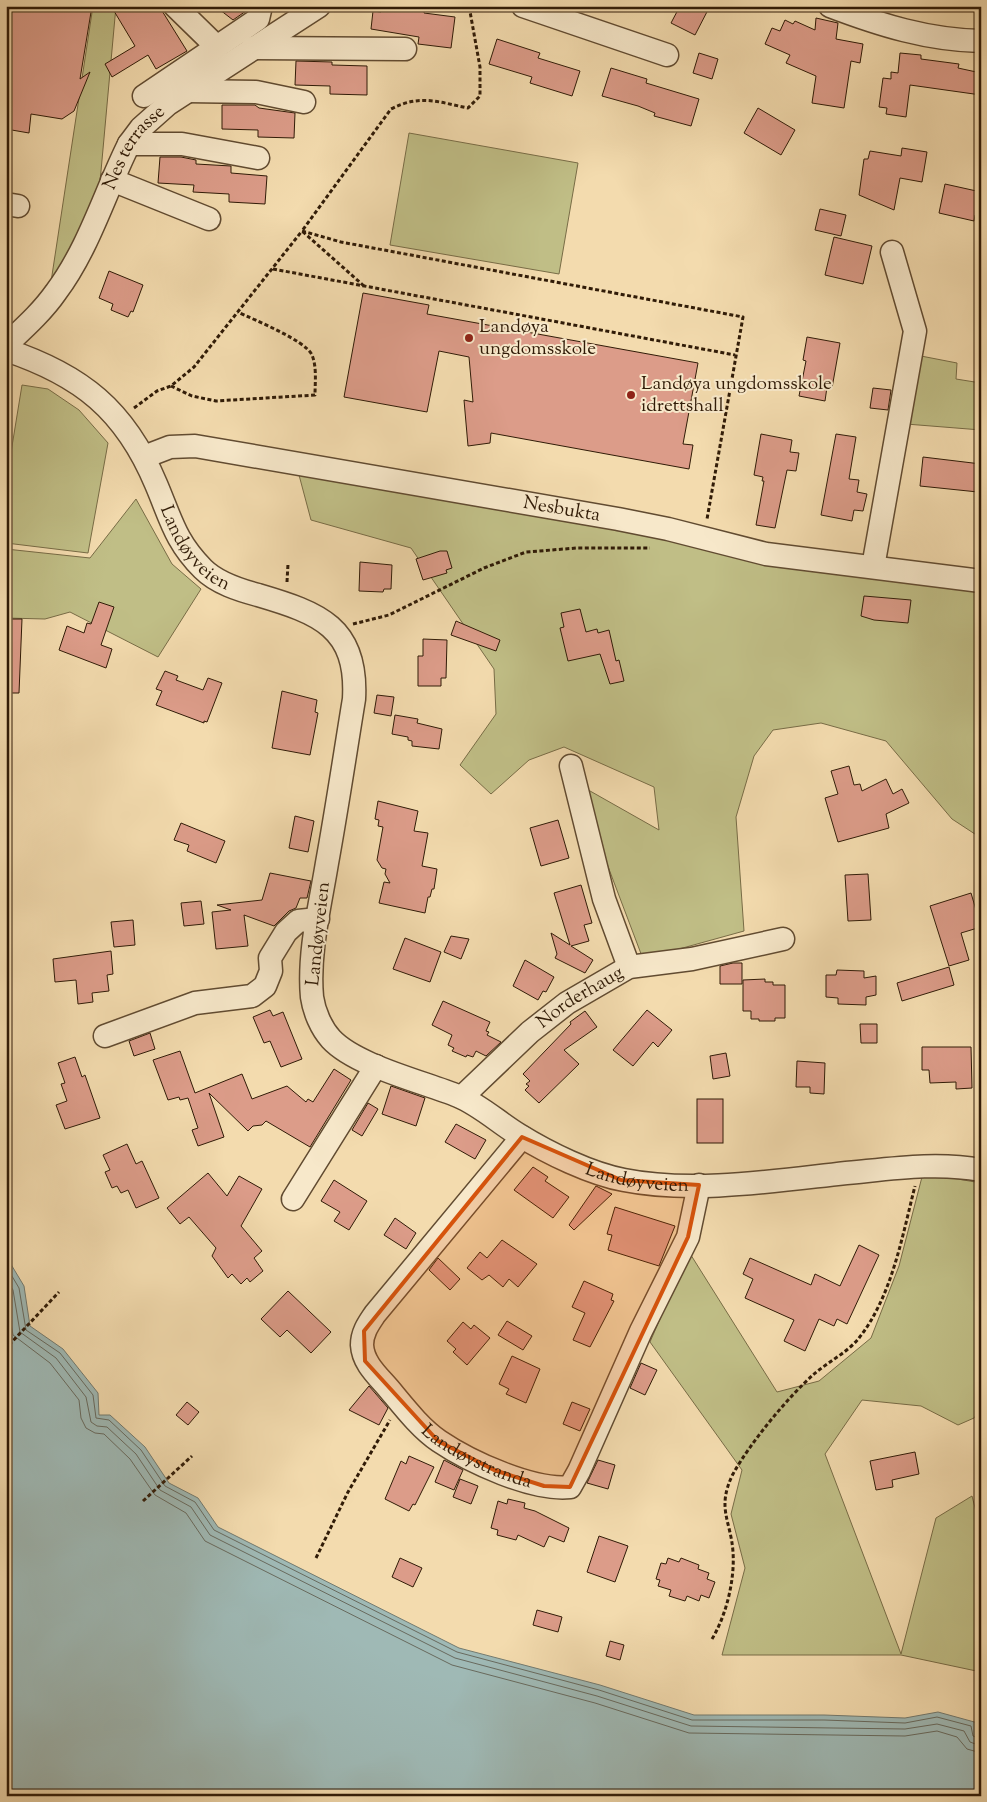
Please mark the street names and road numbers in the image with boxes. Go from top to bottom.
street label: Nes terrasse [96,99,171,194]
street label: Nesbukta [521,489,603,529]
street label: Landøyveien [152,501,235,598]
street label: Landøyveien [300,881,338,987]
street label: Norderhaug [531,960,629,1036]
street label: Landøyveien [581,1156,689,1200]
street label: Landøystranda [415,1418,535,1496]

